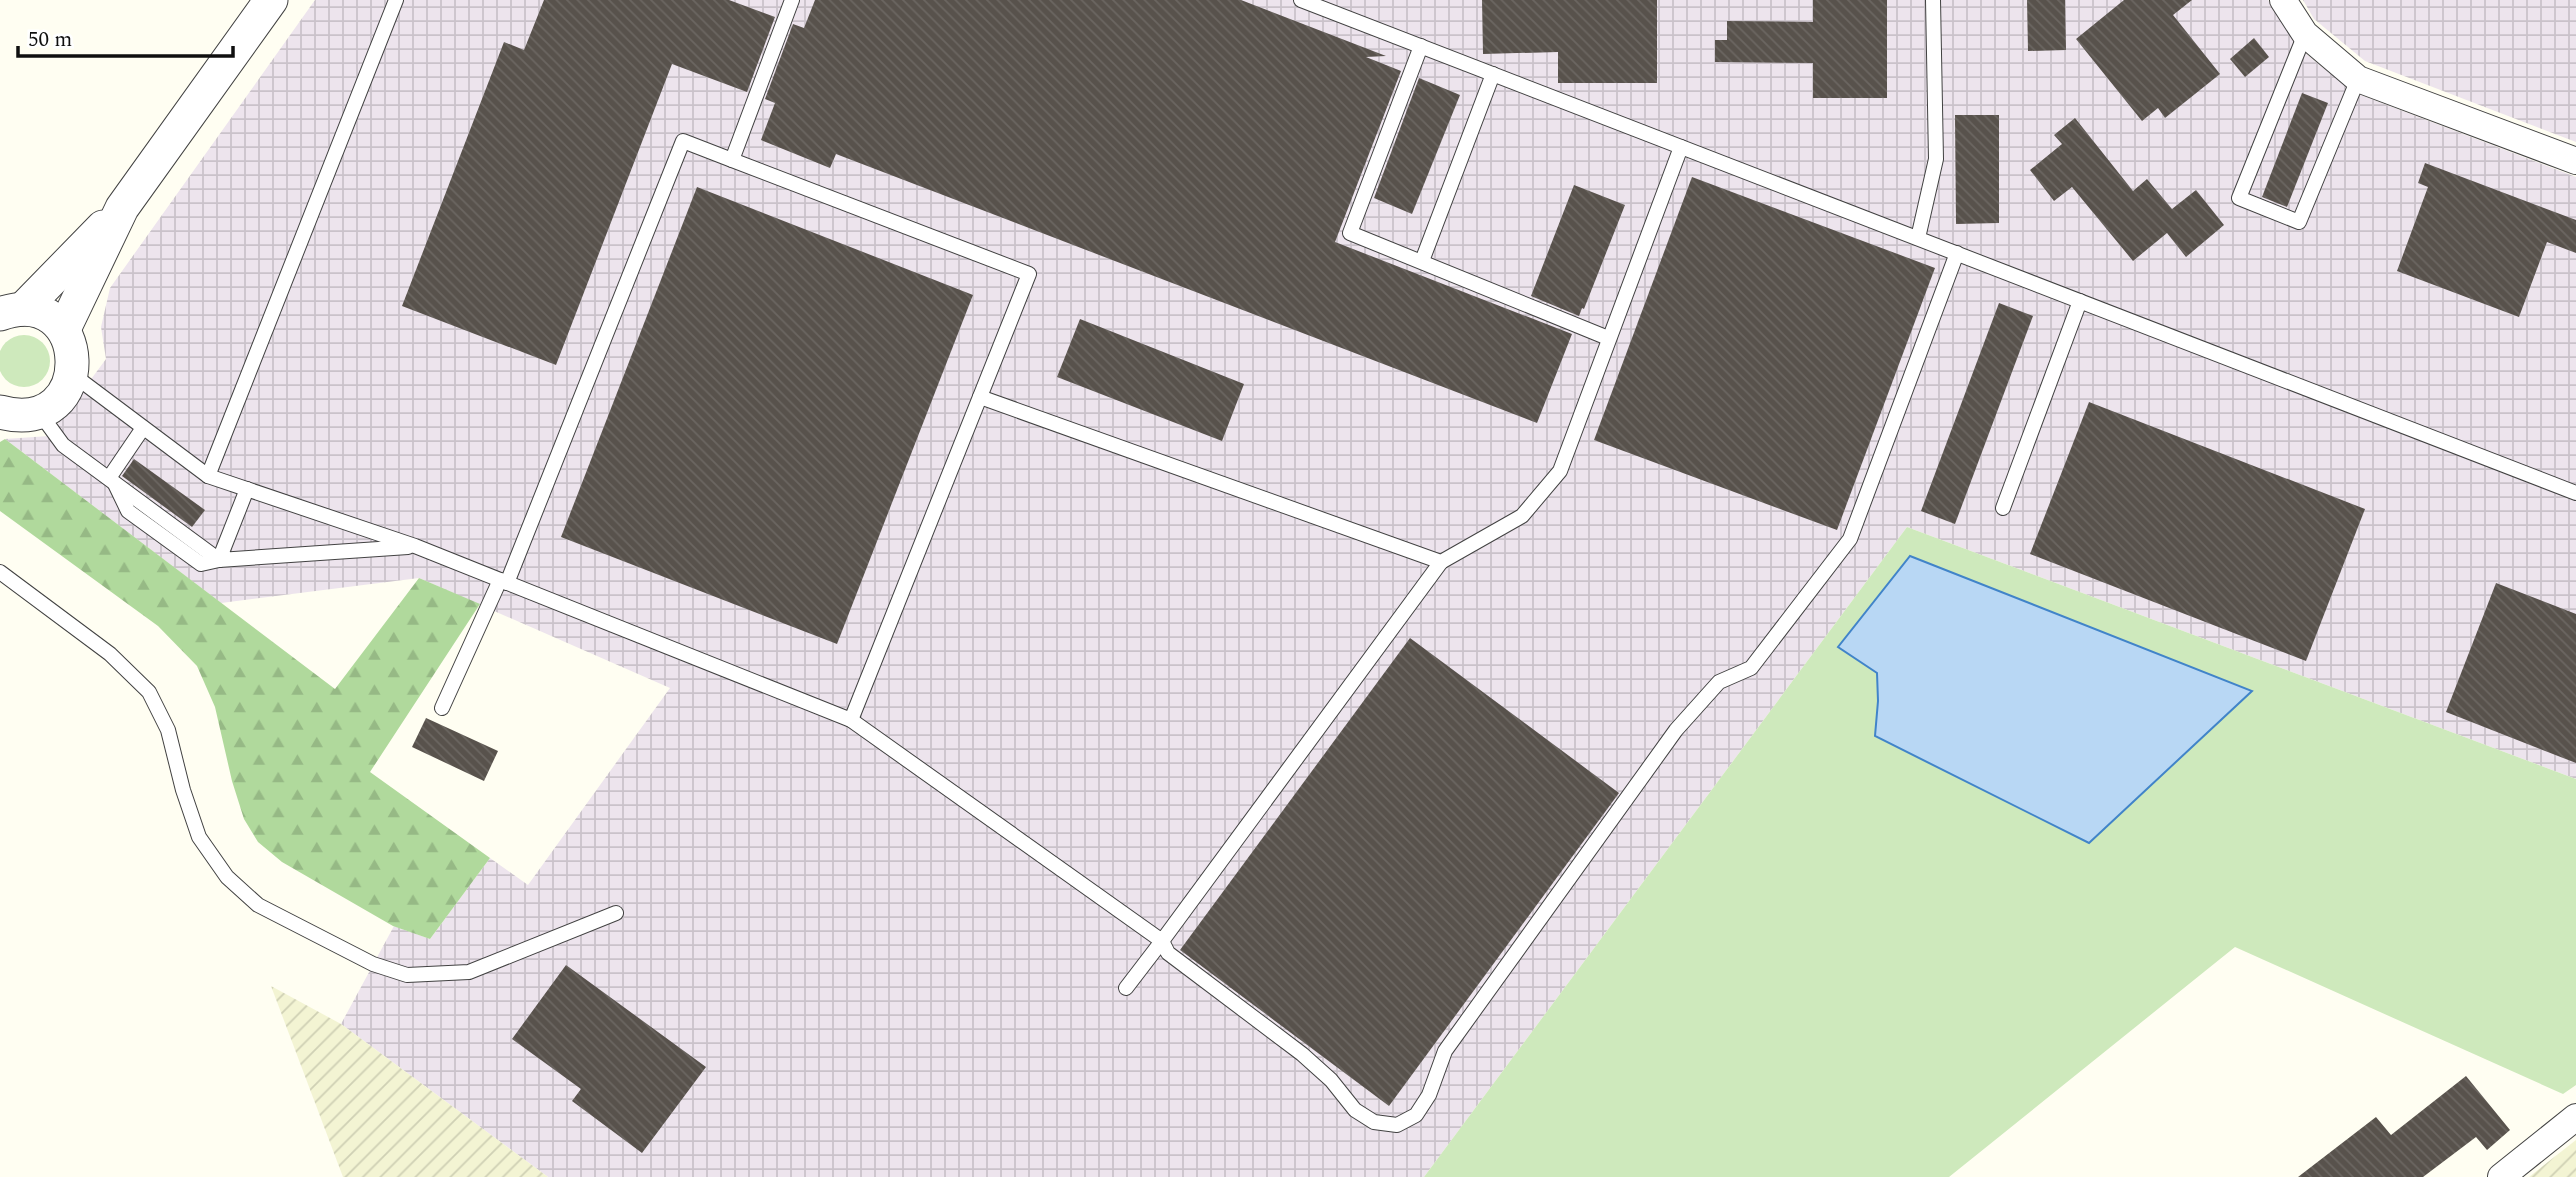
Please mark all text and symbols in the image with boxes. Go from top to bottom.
scale bar [18,14,233,58]
text: 50 m [28,24,72,56]

